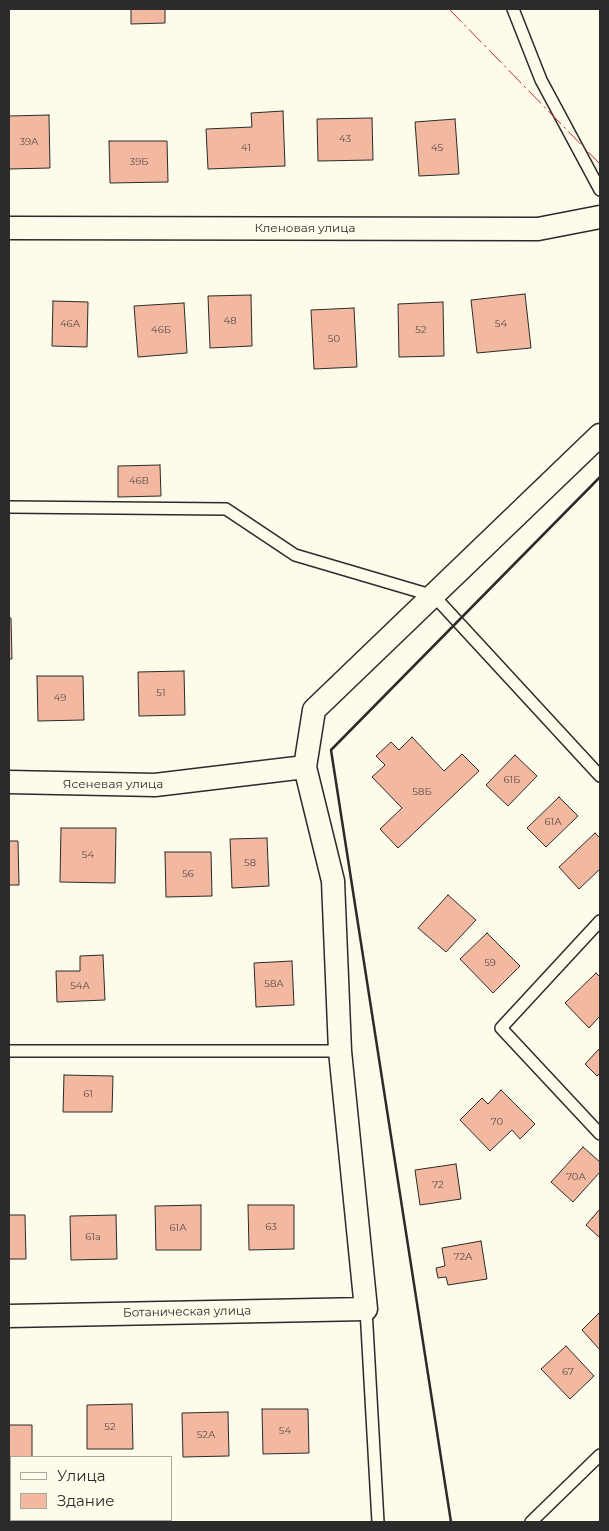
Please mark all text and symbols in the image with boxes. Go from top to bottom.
house number: 43 [339,133,351,145]
house number: 39А [19,136,39,148]
house number: 41 [241,142,251,154]
house number: 45 [431,142,443,154]
house number: 39Б [130,156,148,168]
street label: Кленовая улица [254,221,356,235]
house number: 48 [223,315,237,327]
house number: 46А [60,318,80,330]
house number: 54 [495,318,507,330]
house number: 46Б [151,324,171,336]
house number: 52 [415,324,427,336]
house number: 50 [328,333,340,345]
house number: 46В [129,475,149,487]
house number: 51 [156,687,166,699]
house number: 49 [54,692,66,704]
house number: 61Б [504,774,520,786]
street label: Ясеневая улица [63,777,163,791]
house number: 58Б [412,786,432,798]
house number: 61А [544,816,562,828]
house number: 54 [82,849,94,861]
house number: 58 [244,857,256,869]
house number: 56 [182,868,194,880]
house number: 59 [484,957,496,969]
house number: 58А [264,978,284,990]
house number: 54А [70,980,90,992]
house number: 61 [83,1088,93,1100]
house number: 70 [491,1116,503,1128]
house number: 70А [566,1171,586,1183]
house number: 72 [432,1179,444,1191]
house number: 63 [265,1221,277,1233]
house number: 61А [169,1222,187,1234]
house number: 61а [85,1231,101,1243]
house number: 72А [453,1251,473,1263]
street label: Ботаническая улица [123,1304,251,1320]
house number: 67 [562,1366,574,1378]
house number: 52 [104,1421,116,1433]
house number: 54 [279,1425,291,1437]
house number: 52А [197,1429,215,1441]
legend [10,1456,172,1521]
text: Улица [57,1466,105,1485]
text: Здание [57,1491,115,1510]

